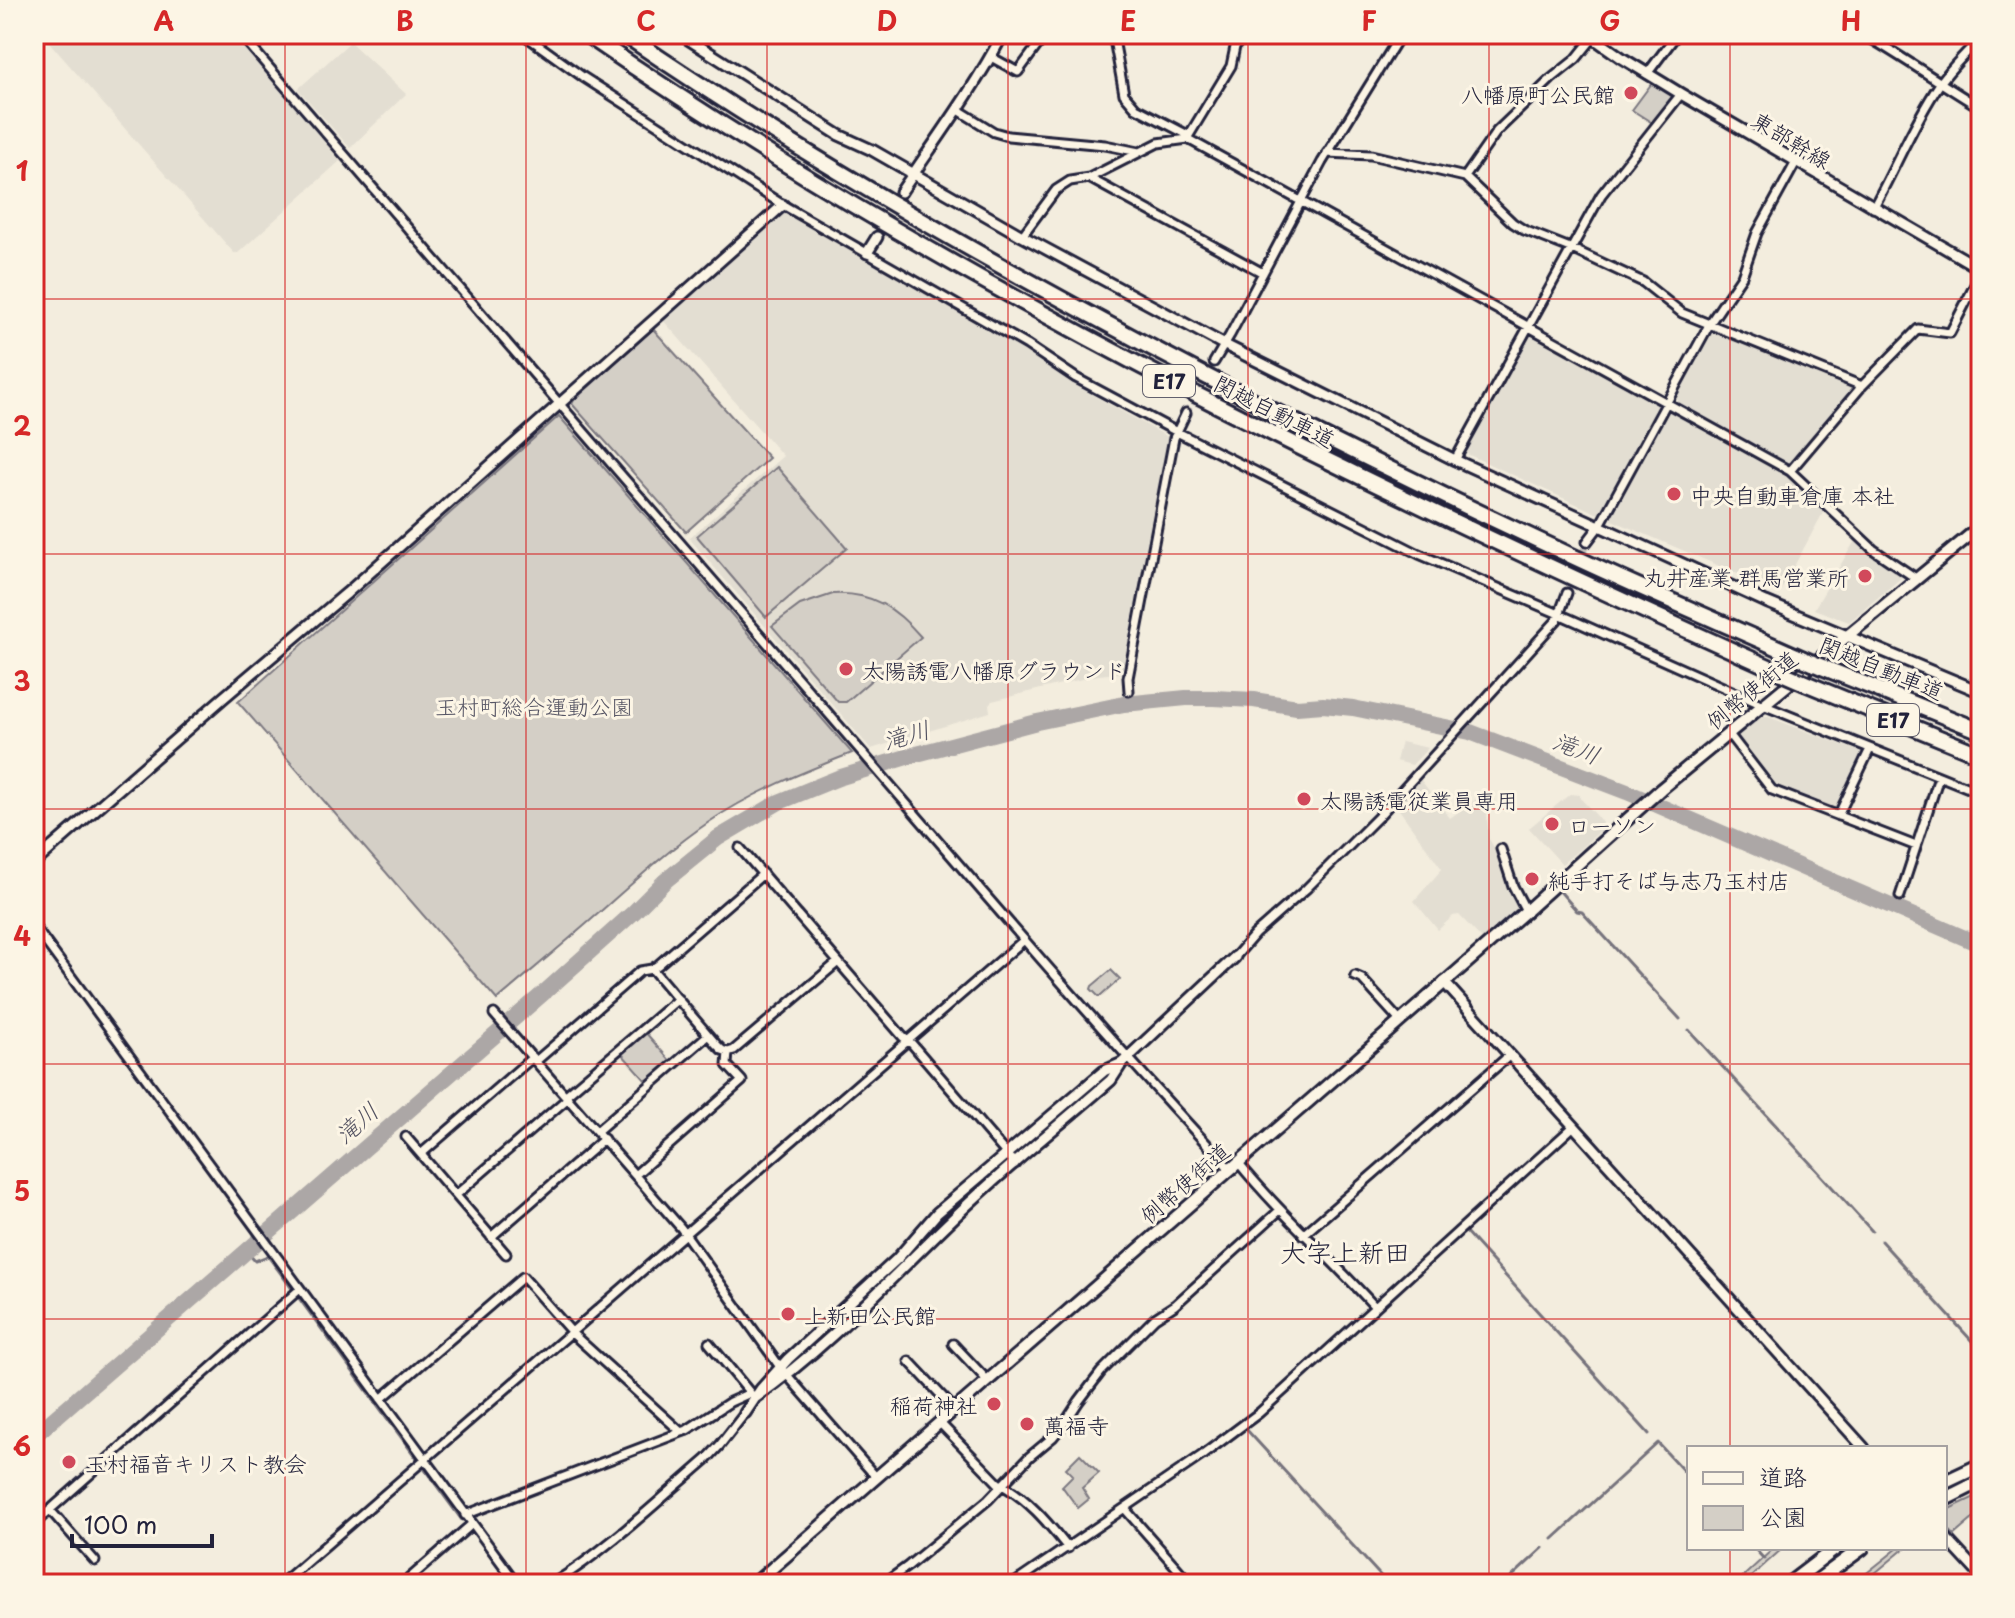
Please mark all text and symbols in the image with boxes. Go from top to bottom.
text: A [154,1,174,40]
text: B [396,1,414,40]
text: C [636,1,656,40]
text: D [877,1,897,40]
text: E [1120,1,1136,40]
text: F [1361,1,1377,40]
text: G [1599,1,1621,40]
text: H [1841,1,1861,40]
place label: 八幡原町公民館 [1461,77,1615,110]
marker: 八幡原町公民館 [1622,84,1640,102]
street label: 東部幹線 [1746,102,1838,176]
text: 1 [16,151,28,190]
road number: E17 [1143,365,1195,397]
street label: 関越自動車道 [1209,365,1341,455]
text: 2 [13,406,31,445]
place label: 中央自動車倉庫 本社 [1690,478,1895,511]
marker: 中央自動車倉庫 本社 [1665,485,1683,503]
place label: 丸井産業 群馬営業所 [1644,560,1849,593]
marker: 丸井産業 群馬営業所 [1856,567,1874,585]
street label: 関越自動車道 [1815,627,1949,707]
street label: 例幣使街道 [1698,642,1804,736]
place label: 太陽誘電八幡原グラウンド [862,653,1126,686]
marker: 太陽誘電八幡原グラウンド [837,660,855,678]
text: 3 [13,661,31,700]
park label: 玉村町総合運動公園 [435,689,633,722]
road number: E17 [1867,704,1919,736]
water label: 滝川 [878,710,934,758]
water label: 滝川 [1548,722,1606,772]
place label: 太陽誘電従業員専用 [1320,783,1518,816]
marker: 太陽誘電従業員専用 [1295,790,1313,808]
place label: ローソン [1568,808,1656,841]
marker: ローソン [1543,815,1561,833]
place label: 純手打そば与志乃玉村店 [1548,863,1790,896]
marker: 純手打そば与志乃玉村店 [1523,870,1541,888]
text: 4 [13,916,31,955]
water label: 滝川 [326,1093,386,1151]
street label: 例幣使街道 [1132,1133,1236,1231]
text: 5 [14,1171,30,1210]
district label: 大字上新田 [1280,1232,1410,1271]
place label: 上新田公民館 [804,1298,936,1331]
marker: 上新田公民館 [779,1305,797,1323]
place label: 稲荷神社 [890,1388,978,1421]
marker: 稲荷神社 [985,1395,1003,1413]
place label: 萬福寺 [1043,1408,1109,1441]
marker: 萬福寺 [1018,1415,1036,1433]
text: 6 [13,1426,31,1465]
place label: 玉村福音キリスト教会 [85,1446,307,1479]
legend [1687,1446,1947,1550]
marker: 玉村福音キリスト教会 [60,1453,78,1471]
text: 道路 [1759,1458,1807,1494]
scale bar [72,1498,212,1548]
text: 公園 [1759,1498,1807,1534]
text: 100 m [84,1506,157,1542]

